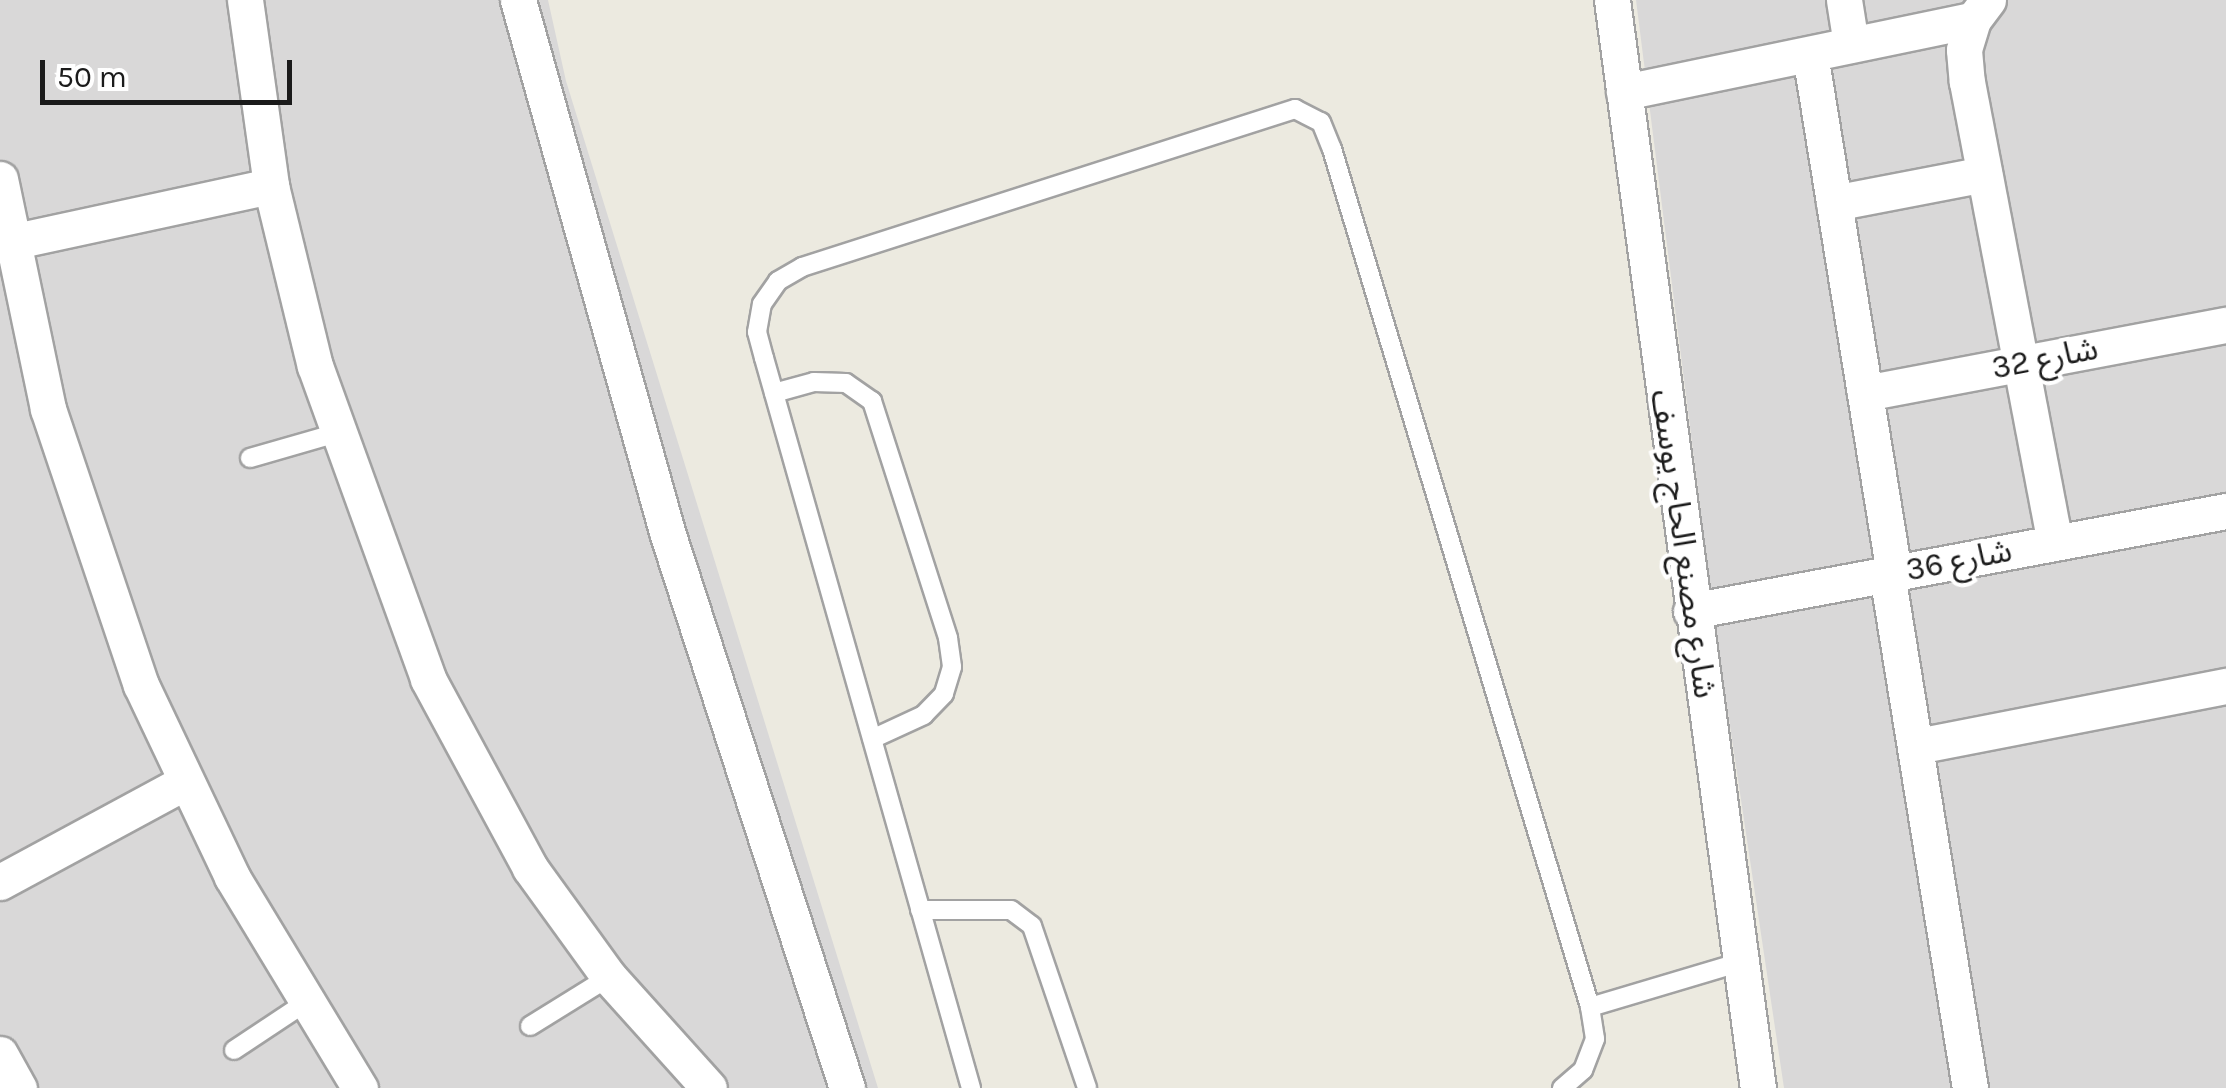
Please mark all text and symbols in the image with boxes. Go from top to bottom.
scale bar [45,40,298,102]
text: 50 m [57,59,127,95]
street label: شارع 32 [1989,330,2101,388]
street label: شارع مصنع الحاج يوسف [1642,387,1724,701]
street label: شارع 36 [1903,532,2015,590]

